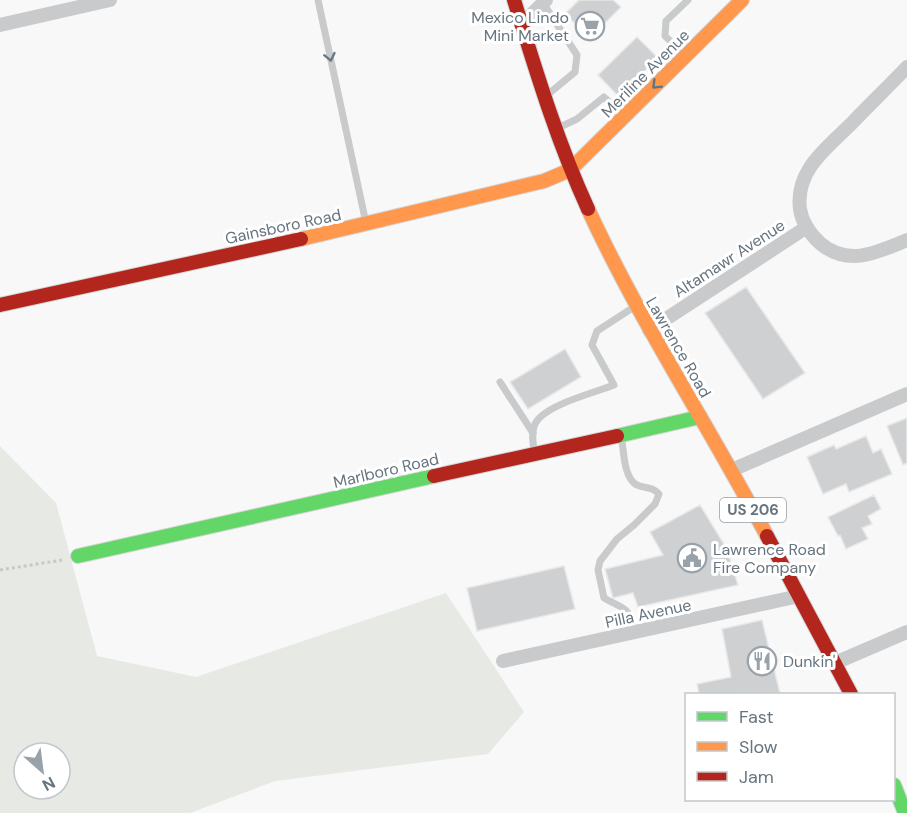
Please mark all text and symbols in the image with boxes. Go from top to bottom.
place label: Mexico Lindo Mini Market [471,7,569,46]
supermarket icon: Mexico Lindo Mini Market [574,10,606,42]
street label: Meriline Avenue [597,25,694,122]
one-way arrow [323,52,336,62]
one-way arrow [652,78,663,89]
street label: Gainsboro Road [223,204,343,249]
street label: Altamawr Avenue [670,215,789,302]
street label: Lawrence Road [641,293,716,401]
street label: Marlboro Road [331,448,441,493]
road number: US 206 [720,498,786,522]
place label: Lawrence Road Fire Company [713,539,826,578]
public building icon: Lawrence Road Fire Company [676,542,708,574]
street label: Pilla Avenue [603,594,693,633]
restaurant icon: Dunkin' [746,645,778,677]
place label: Dunkin' [783,651,835,672]
legend [685,693,895,801]
text: Fast [739,705,774,729]
text: Slow [739,735,778,759]
north arrow [12,741,72,801]
text: Jam [739,765,774,789]
text: N [39,772,59,796]

